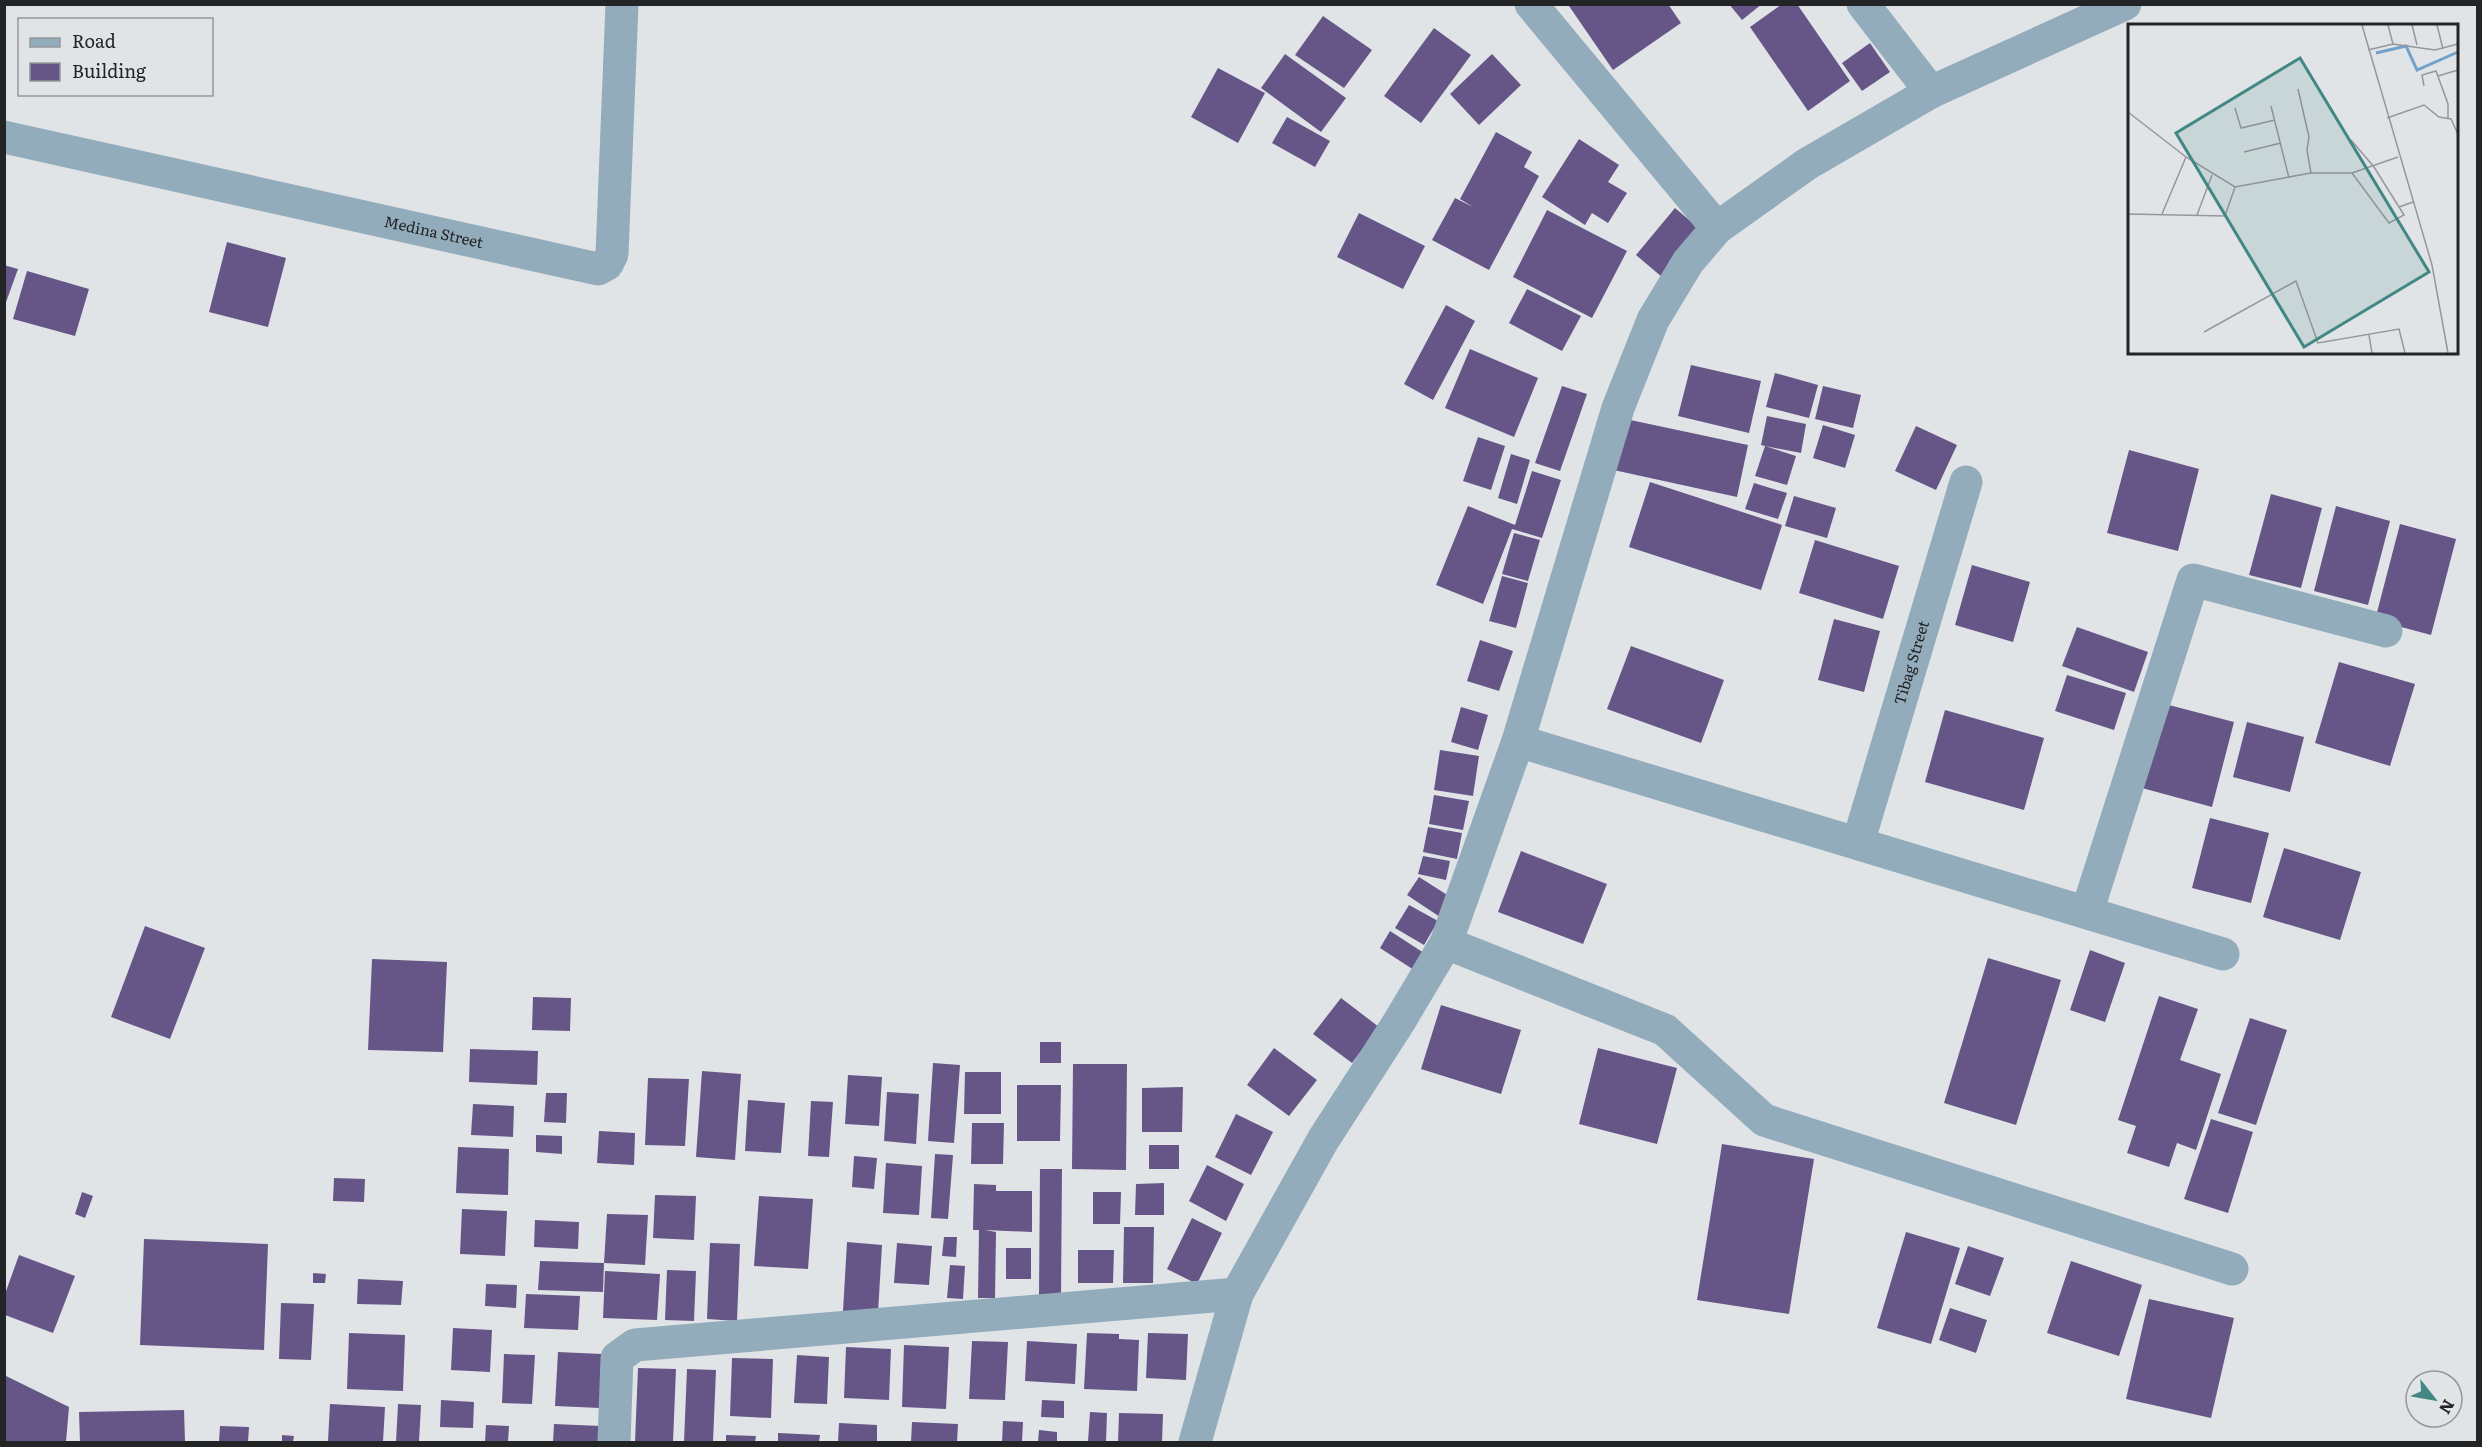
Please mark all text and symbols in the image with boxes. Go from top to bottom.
legend [18,18,213,96]
inset map [2128,24,2458,354]
text: Road [72,27,116,54]
text: Building [72,57,147,84]
street label: Medina Street [382,209,486,253]
street label: Tibag Street [1887,617,1934,708]
north arrow [2404,1369,2464,1429]
text: N [2434,1395,2461,1419]

